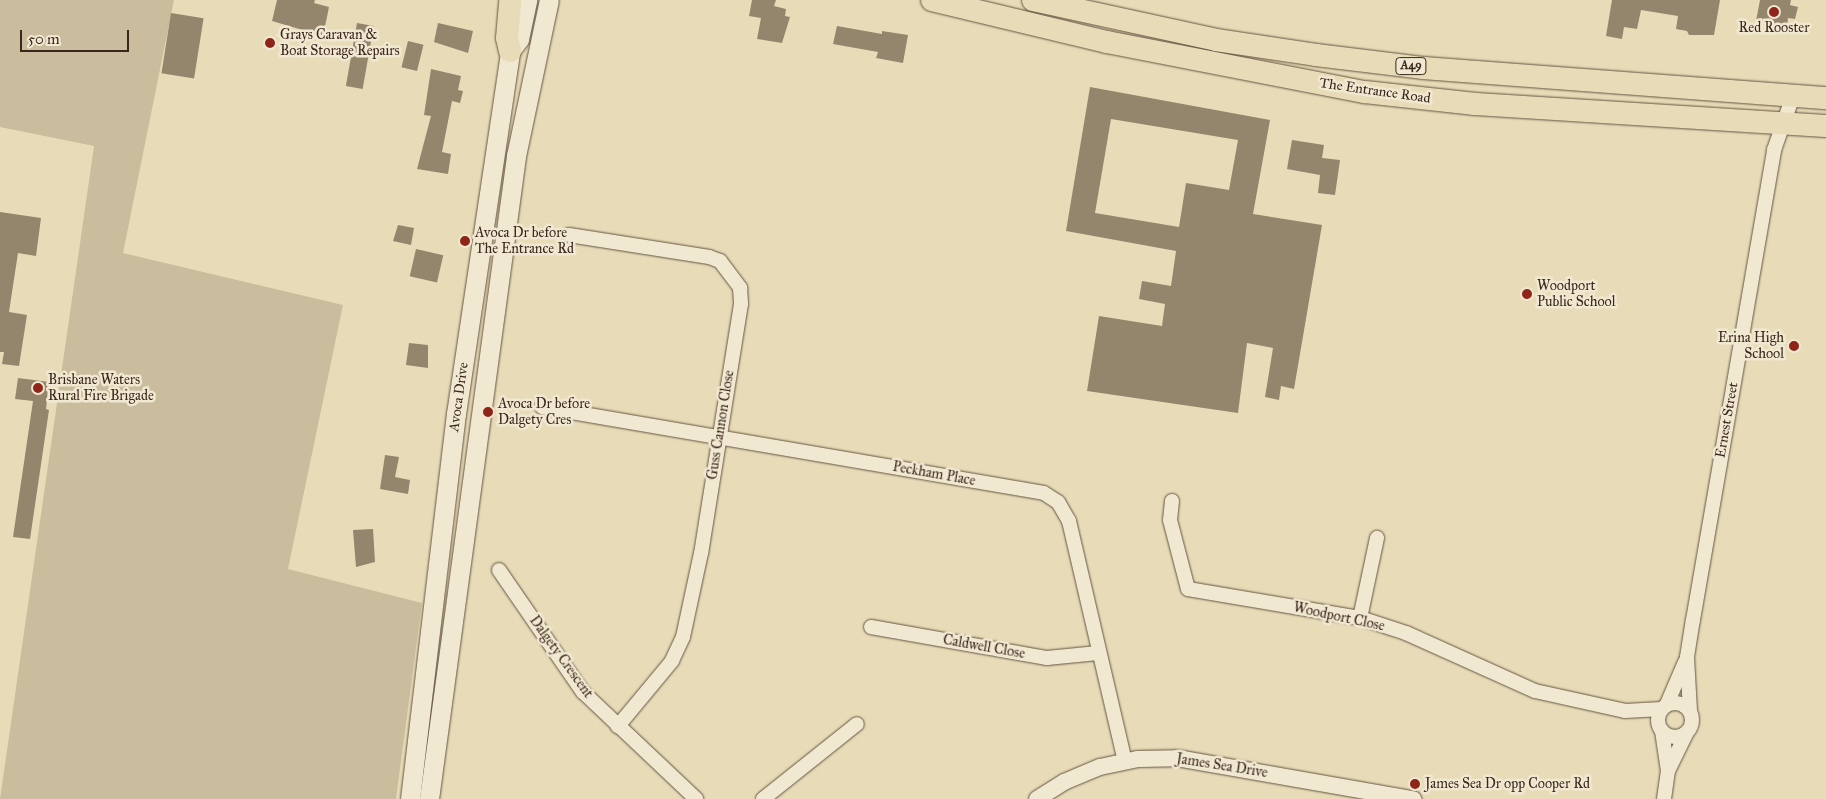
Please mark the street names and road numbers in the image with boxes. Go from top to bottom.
road number: A49 [1395,56,1427,76]
street label: The Entrance Road [1318,75,1432,107]
street label: Avoca Drive [446,361,472,433]
street label: Guss Cannon Close [704,369,738,481]
street label: Ernest Street [1712,381,1742,459]
street label: Peckham Place [891,458,977,490]
street label: Woodport Close [1292,599,1386,635]
street label: Dalgety Crescent [526,613,596,701]
street label: Caldwell Close [942,632,1026,662]
street label: James Sea Drive [1175,751,1269,781]

